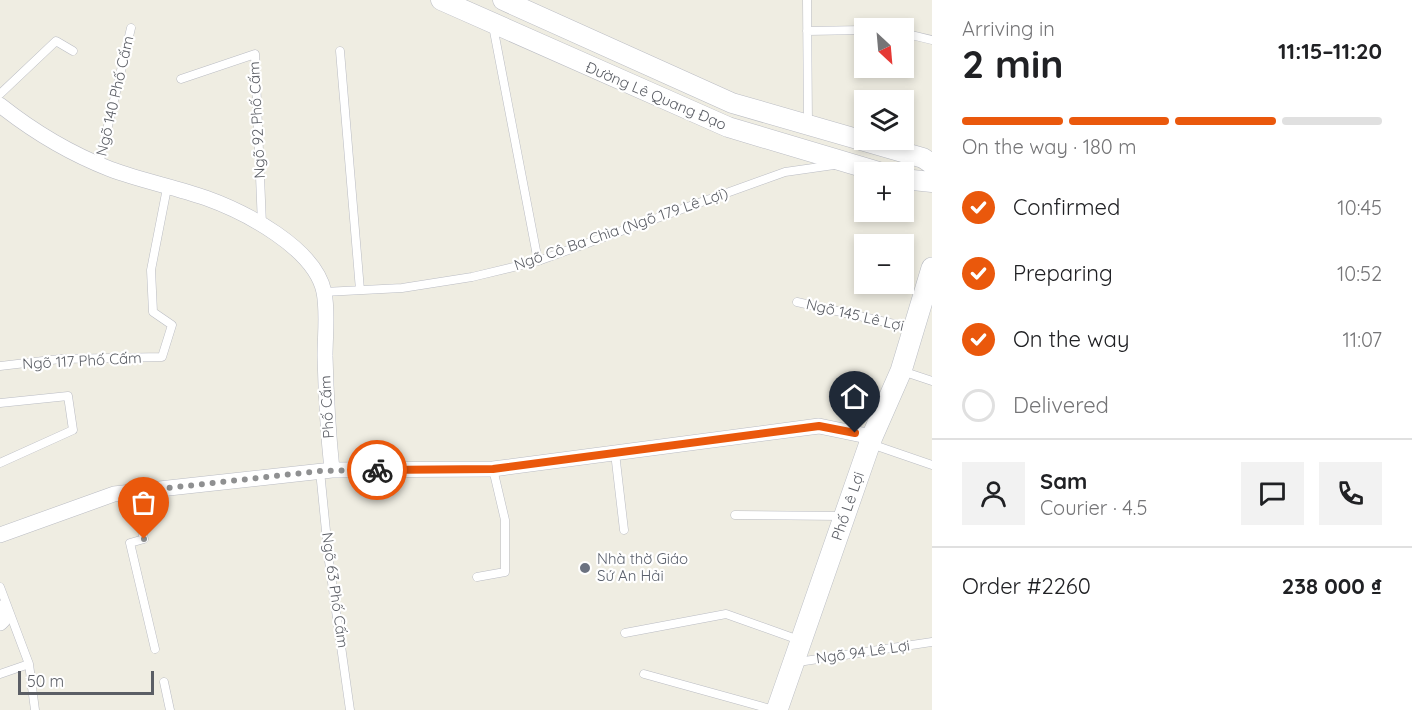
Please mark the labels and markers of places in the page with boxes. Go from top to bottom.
pin [829,371,880,433]
pin [118,477,169,539]
place label: Nhà thờ Giáo Sứ An Hải [597,549,688,585]
marker: Nhà thờ Giáo Sứ An Hải [578,561,592,575]

